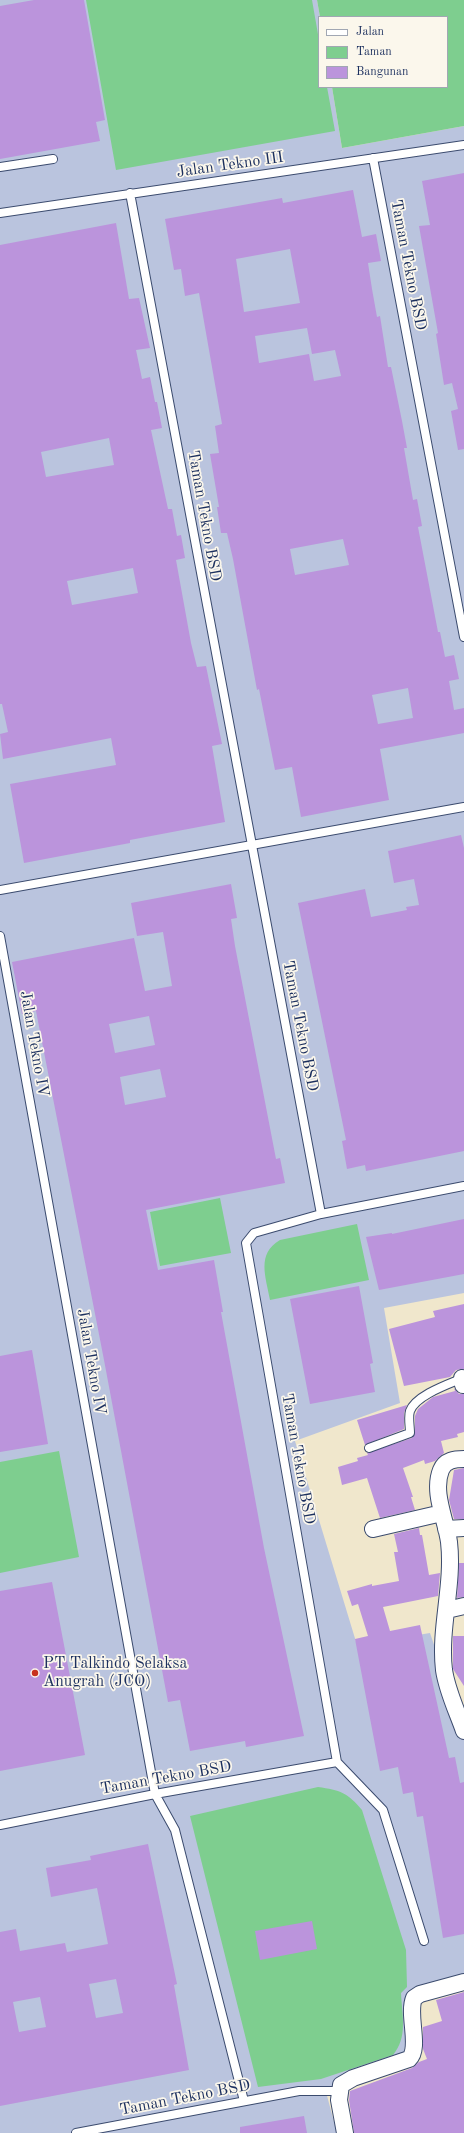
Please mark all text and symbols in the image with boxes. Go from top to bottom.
legend [318,16,448,88]
text: Jalan [356,26,384,38]
text: Taman [356,46,392,58]
text: Bangunan [356,66,408,78]
street label: Jalan Tekno III [175,148,285,182]
street label: Taman Tekno BSD [386,198,430,332]
street label: Taman Tekno BSD [183,449,225,583]
street label: Taman Tekno BSD [278,959,322,1093]
street label: Jalan Tekno IV [15,989,53,1099]
street label: Jalan Tekno IV [72,1307,110,1417]
street label: Taman Tekno BSD [277,1392,319,1526]
place label: PT Talkindo Selaksa Anugrah (JCO) [43,1654,187,1692]
marker: PT Talkindo Selaksa Anugrah (JCO) [30,1668,40,1678]
street label: Taman Tekno BSD [99,1757,233,1799]
street label: Taman Tekno BSD [118,2076,252,2120]

